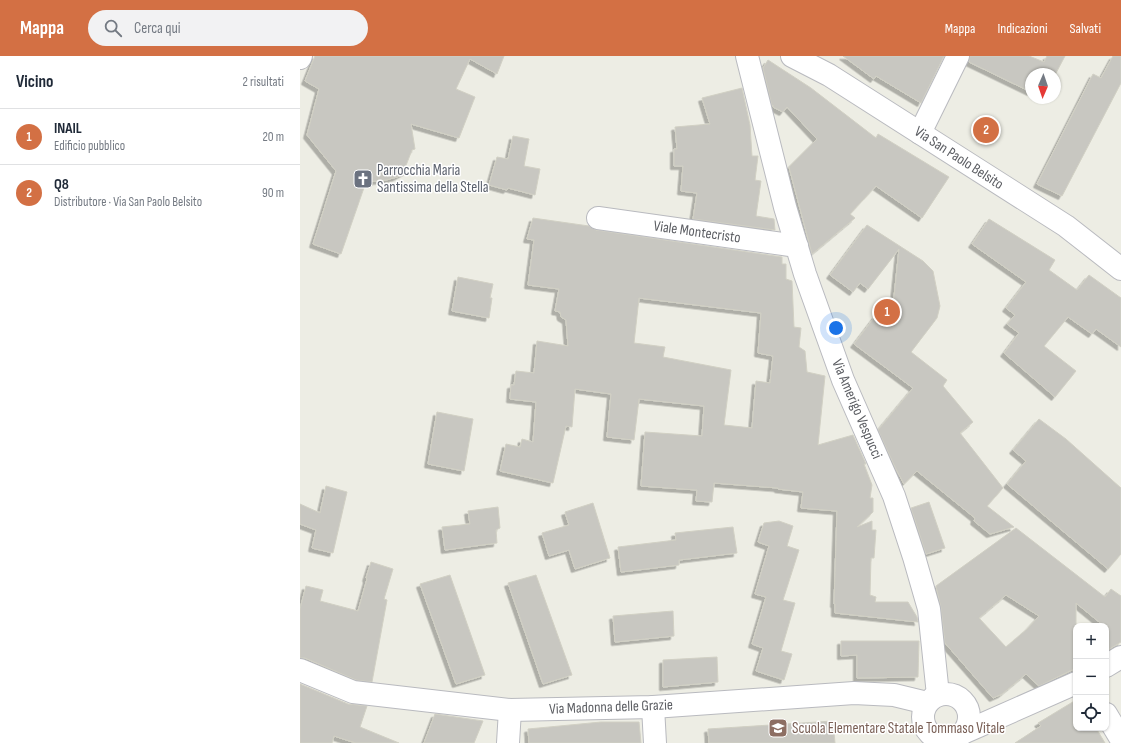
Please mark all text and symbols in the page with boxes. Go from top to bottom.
search box [88,10,368,46]
text: Mappa [20,17,64,40]
icon: search [102,17,124,39]
text: Cerca qui [134,19,181,38]
text: Mappa [945,20,975,37]
text: Indicazioni [997,20,1048,37]
text: Salvati [1070,20,1101,37]
north arrow [1025,68,1061,104]
text: Vicino [16,72,53,92]
text: 2 risultati [243,74,284,90]
pin: 2 [973,115,999,145]
text: INAIL [54,119,82,138]
street label: Via San Paolo Belsito [911,122,1007,194]
text: 1 [26,129,32,145]
text: 20 m [262,129,284,145]
text: Edificio pubblico [54,138,125,154]
place label: Parrocchia Maria Santissima della Stella [377,161,489,197]
church icon: Parrocchia Maria Santissima della Stella [352,168,374,190]
text: Q8 [54,175,69,194]
text: 2 [26,185,32,201]
text: 90 m [262,185,284,201]
text: Distributore · Via San Paolo Belsito [54,194,202,210]
street label: Viale Montecristo [652,216,742,248]
pin: 1 [874,297,900,327]
your location [826,318,846,338]
street label: Via Amerigo Vespucci [827,356,887,462]
map controls [1073,623,1109,731]
button: + [1073,623,1109,659]
button: − [1073,659,1109,695]
street label: Via Madonna delle Grazie [549,695,673,719]
button: locate [1073,695,1109,731]
school or university icon: Scuola Elementare Statale Tommaso Vitale [767,717,789,739]
place label: Scuola Elementare Statale Tommaso Vitale [792,719,1005,738]

